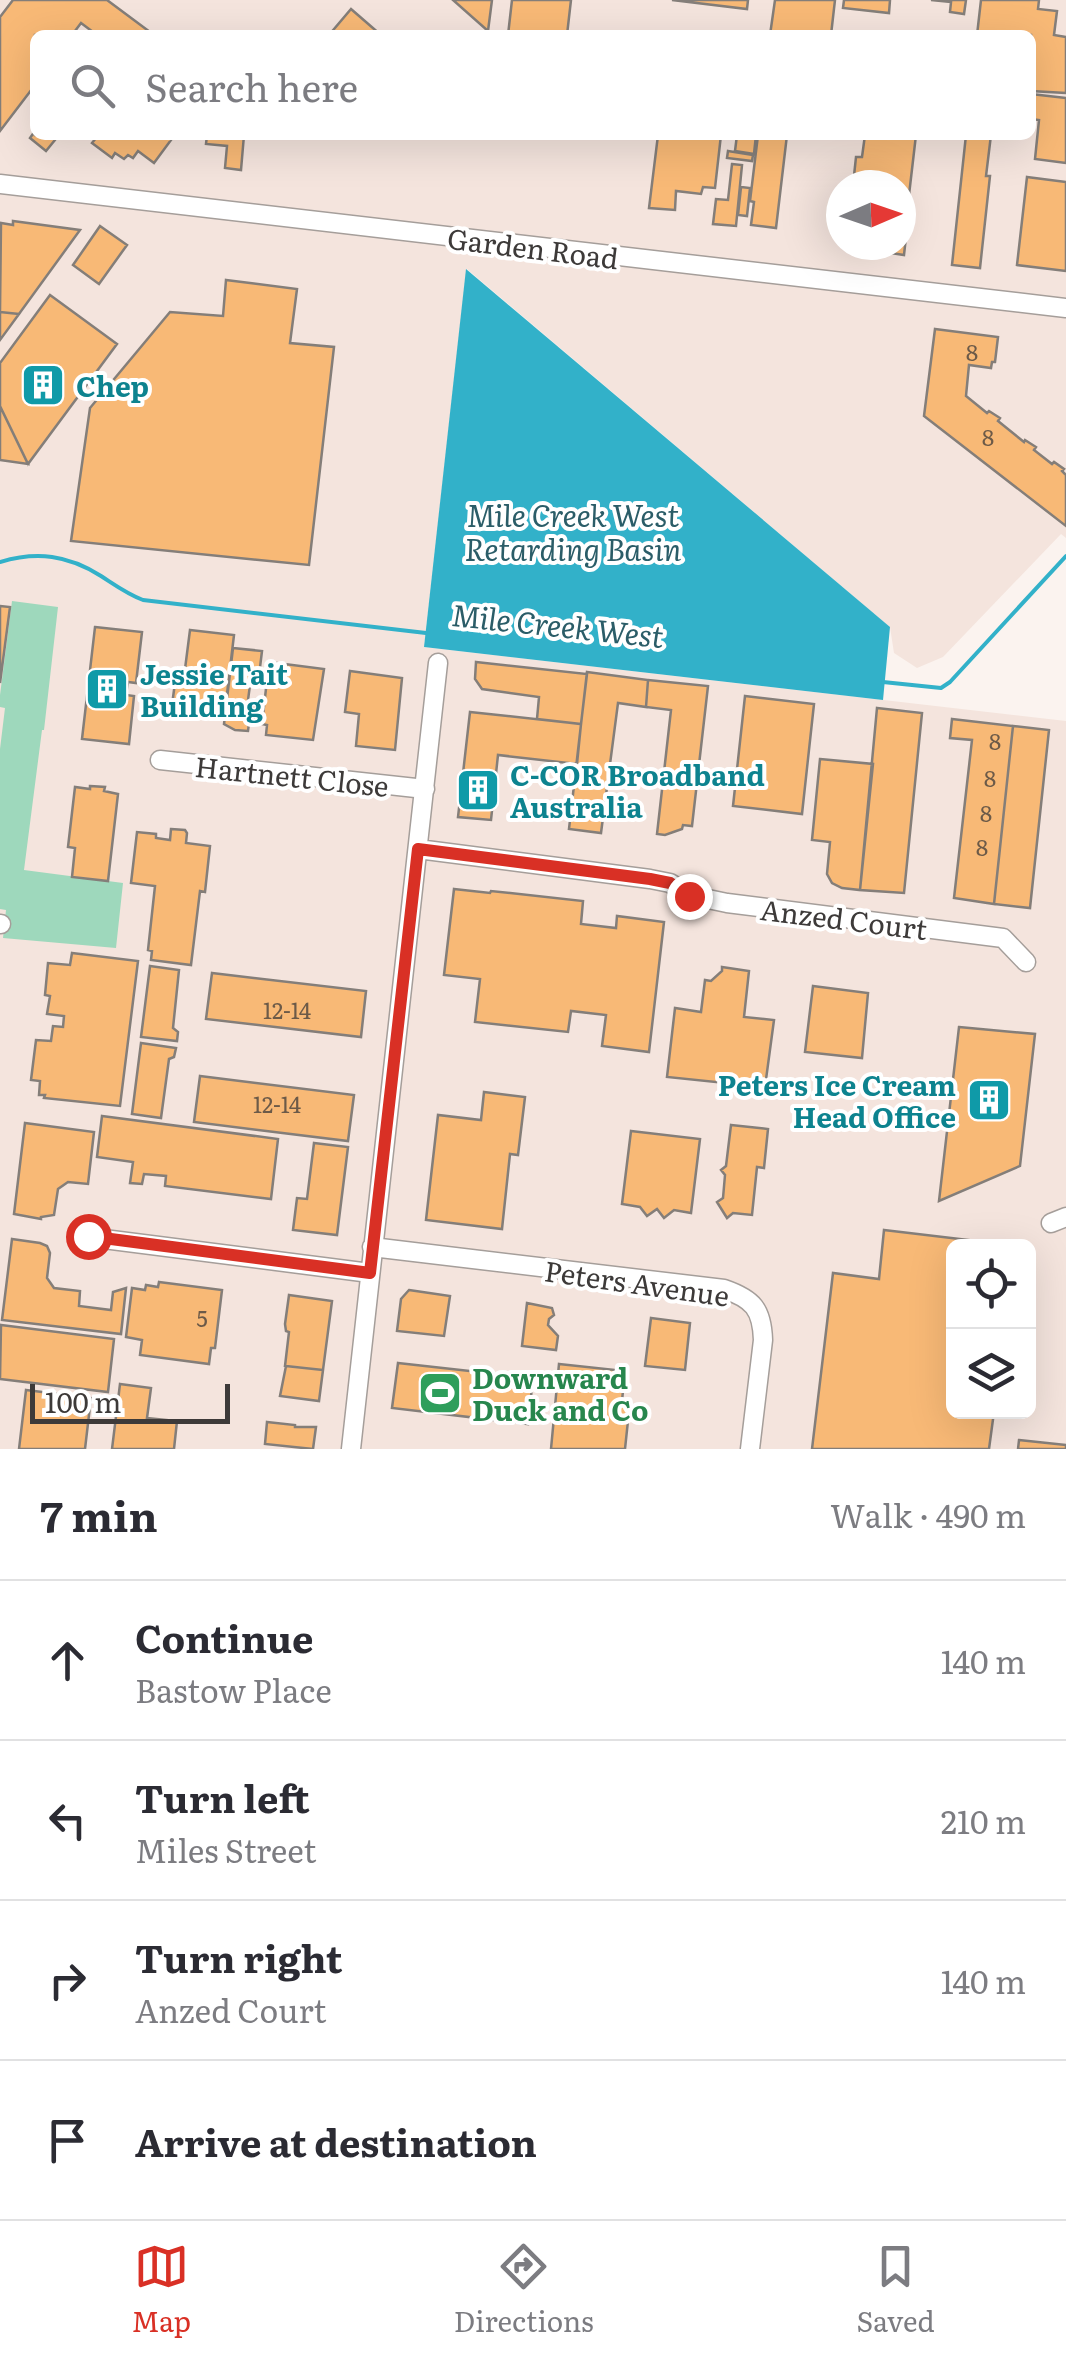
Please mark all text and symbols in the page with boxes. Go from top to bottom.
search box [30,30,1036,140]
text: Search here [145,57,358,114]
icon: search [65,58,120,113]
north arrow [826,170,916,260]
street label: Garden Road [445,216,621,278]
house number: 8 [966,335,978,368]
building icon: Chep [20,362,66,408]
place label: Chep [76,364,149,406]
house number: 8 [982,420,994,453]
water label: Mile Creek West Retarding Basin [465,492,682,570]
water label: Mile Creek West [450,591,666,657]
place label: Jessie Tait Building [140,652,289,726]
building icon: Jessie Tait Building [84,666,130,712]
house number: 8 [989,724,1001,757]
street label: Hartnett Close [193,744,391,806]
place label: C-COR Broadband Australia [510,753,765,827]
house number: 8 [984,761,996,794]
building icon: C-COR Broadband Australia [455,767,501,813]
house number: 8 [980,796,992,829]
house number: 8 [976,830,988,863]
route end [667,874,713,920]
street label: Anzed Court [758,887,930,949]
house number: 12-14 [263,993,311,1026]
place label: Peters Ice Cream Head Office [718,1063,956,1137]
building icon: Peters Ice Cream Head Office [966,1077,1012,1123]
house number: 12-14 [253,1087,301,1120]
route start [66,1214,112,1260]
map controls [946,1239,1036,1419]
button: locate [946,1239,1036,1329]
street label: Peters Avenue [542,1248,732,1316]
house number: 5 [196,1301,208,1334]
button: layers [946,1329,1036,1419]
place label: Downward Duck and Co [472,1356,648,1430]
sports icon: Downward Duck and Co [417,1370,463,1416]
scale bar [30,1379,230,1424]
text: 100 m [45,1380,122,1422]
text: 7 min [40,1483,158,1545]
text: Walk · 490 m [830,1490,1026,1538]
text: Continue [135,1608,313,1665]
icon: ahead [40,1633,95,1688]
text: 140 m [941,1636,1026,1684]
text: Bastow Place [135,1665,332,1713]
text: Turn left [135,1768,310,1825]
icon: left [40,1793,95,1848]
text: 210 m [941,1796,1026,1844]
text: Miles Street [135,1825,316,1873]
text: Turn right [135,1928,342,1985]
icon: right [40,1953,95,2008]
text: 140 m [941,1956,1026,2004]
text: Anzed Court [135,1985,327,2033]
text: Arrive at destination [135,2112,537,2169]
icon: arrive [40,2113,95,2168]
tab: Map [131,2239,191,2341]
tab: Directions [454,2239,594,2341]
tab: Saved [857,2239,935,2341]

